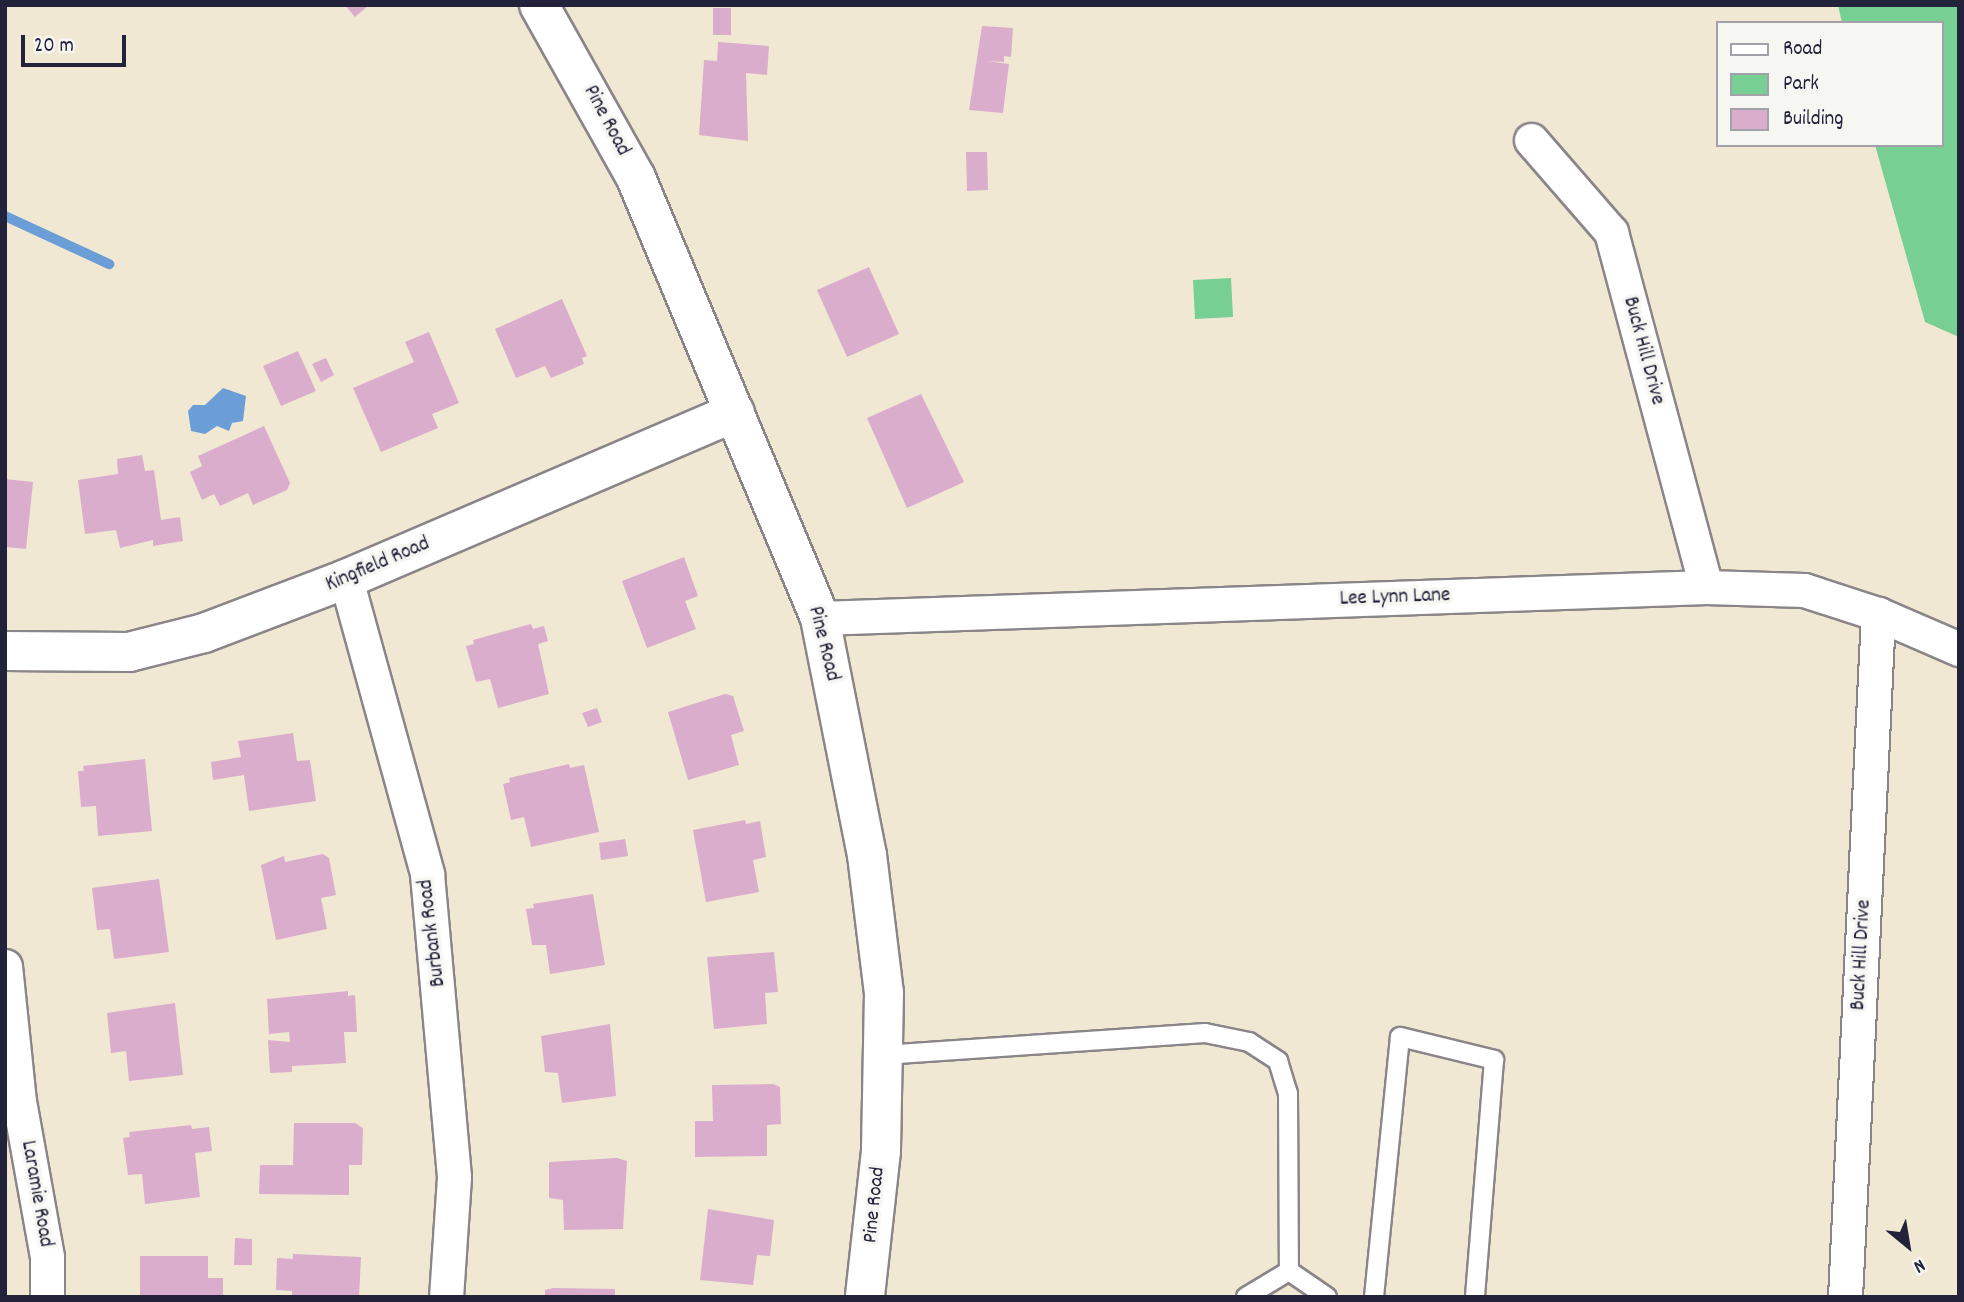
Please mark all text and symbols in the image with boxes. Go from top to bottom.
scale bar [24,21,130,65]
legend [1716,21,1943,147]
text: 20 m [34,32,74,62]
text: Road [1783,35,1822,65]
text: Park [1783,70,1819,100]
street label: Pine Road [577,81,635,161]
text: Building [1783,105,1843,135]
street label: Buck Hill Drive [1616,294,1670,408]
street label: Kingfield Road [322,532,434,598]
street label: Lee Lynn Lane [1339,583,1451,613]
street label: Pine Road [802,604,844,684]
street label: Burbank Road [414,878,452,988]
street label: Buck Hill Drive [1847,899,1877,1011]
street label: Laramie Road [14,1139,58,1249]
street label: Pine Road [858,1166,892,1244]
north arrow [1873,1211,1943,1281]
text: N [1908,1251,1930,1279]

